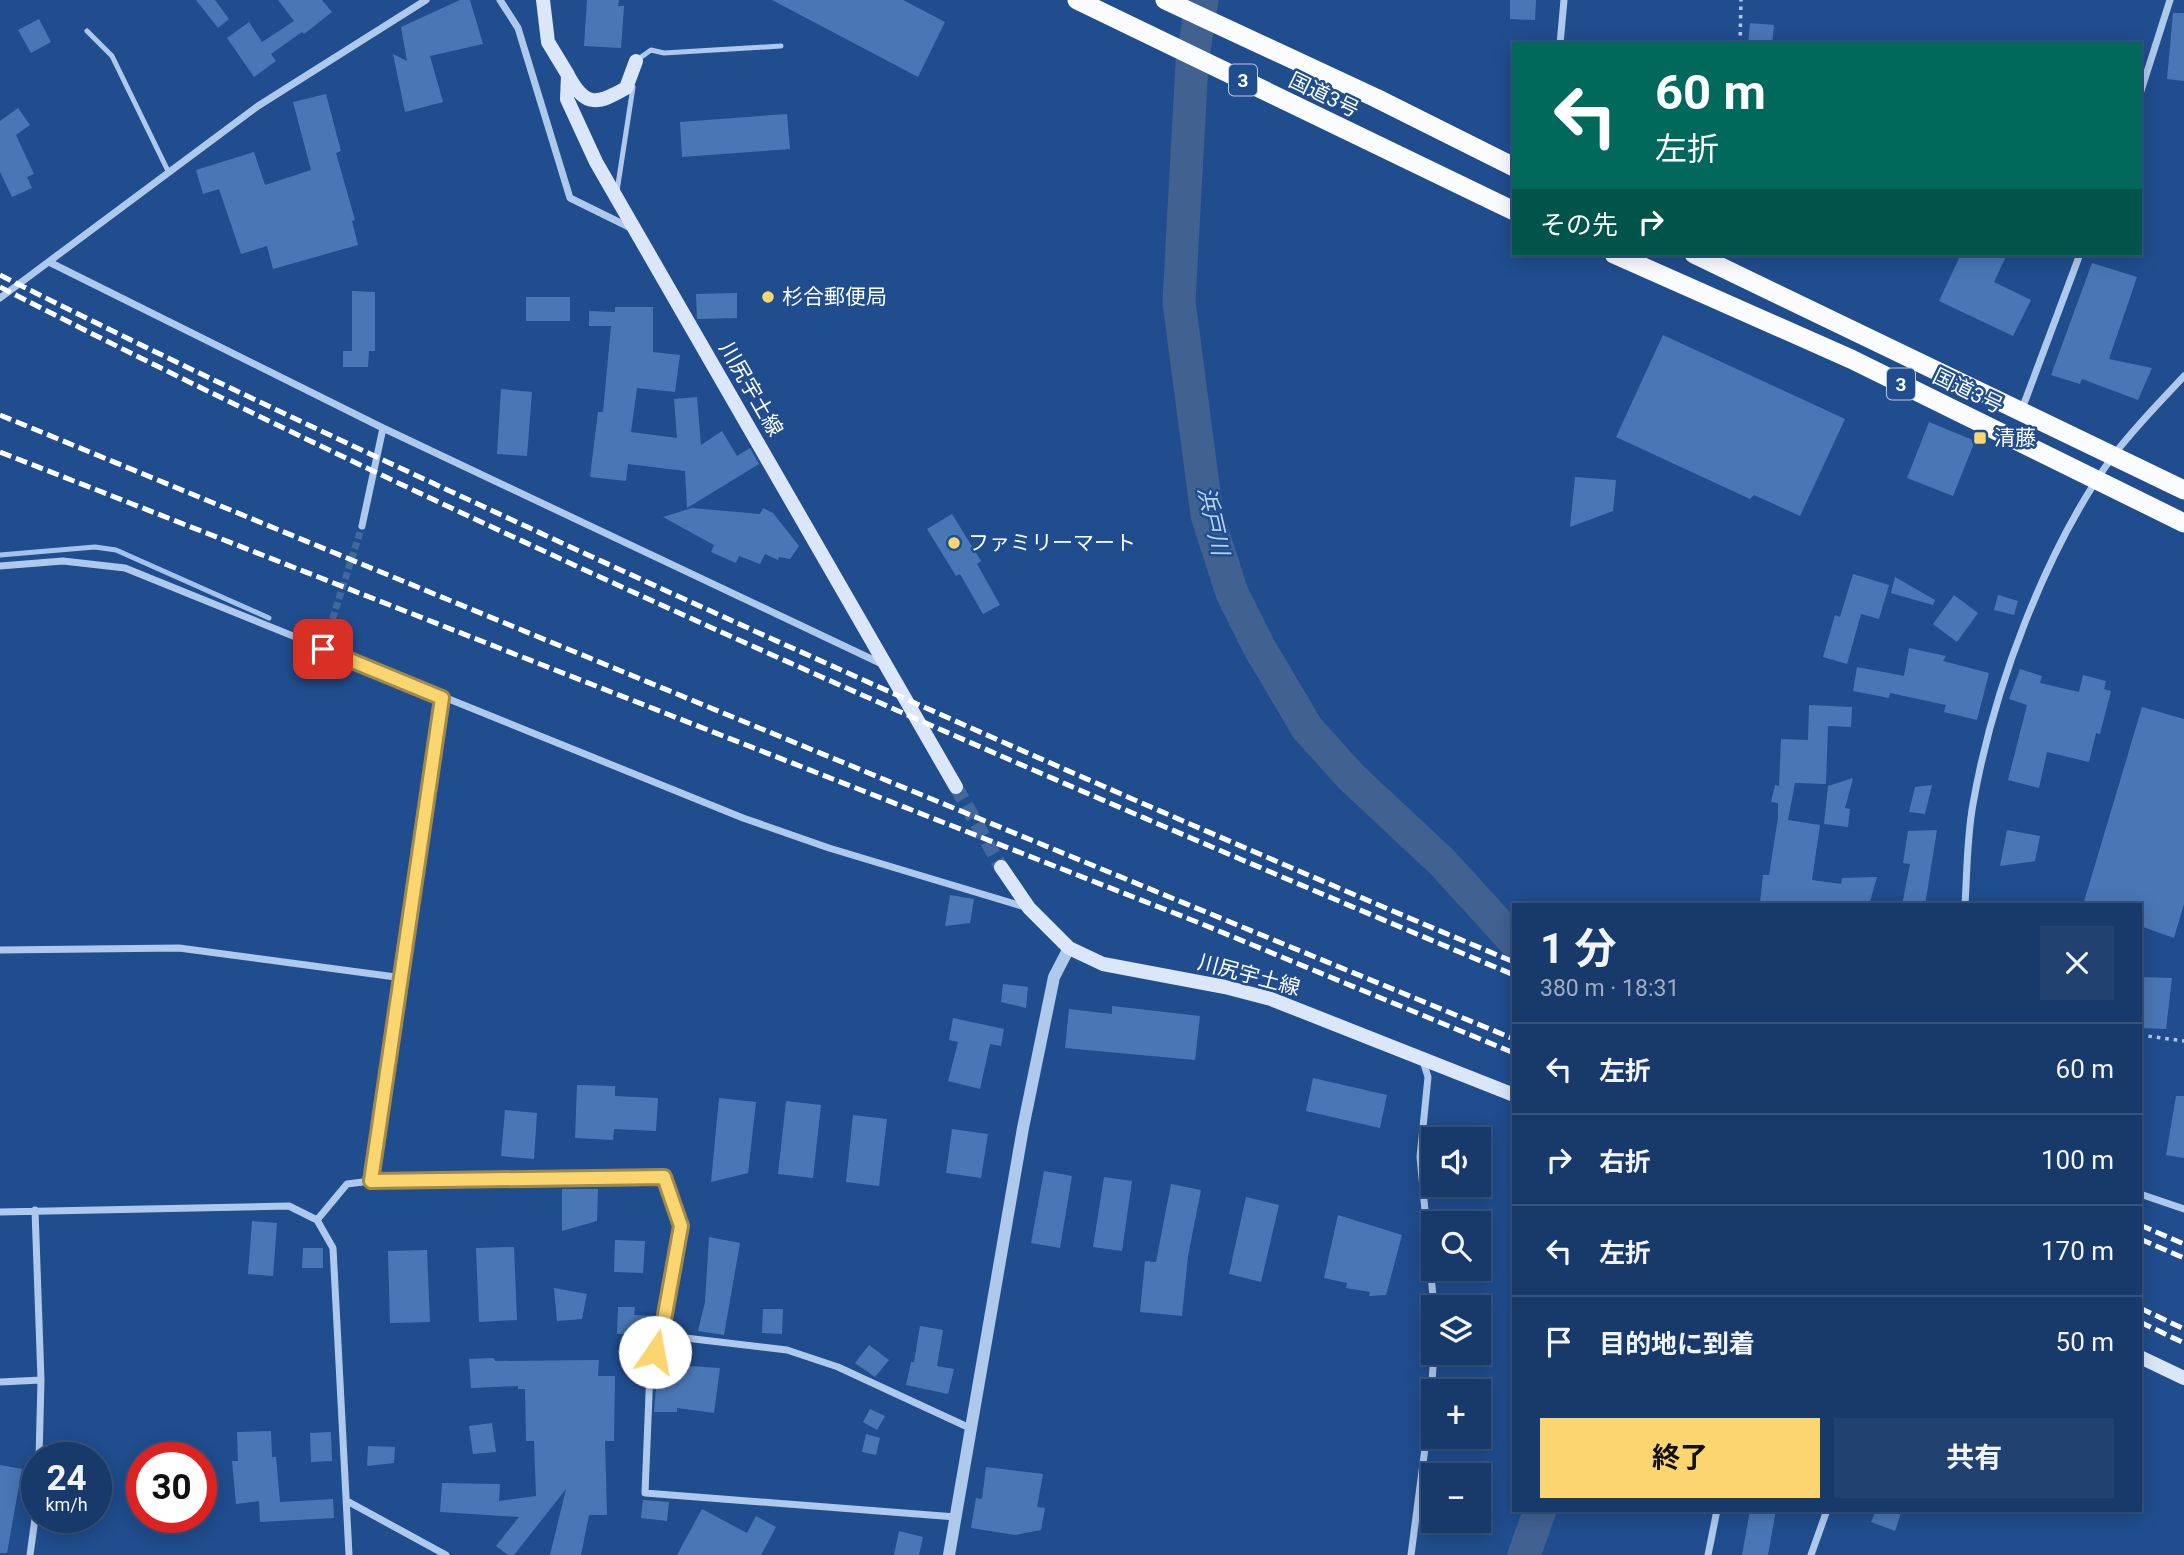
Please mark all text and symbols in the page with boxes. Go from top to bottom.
road number: 3 [1229,64,1257,96]
text: 60 m [1655,64,1766,121]
street label: 国道3号 [1285,68,1363,122]
icon: left [1540,70,1631,161]
text: 左折 [1655,130,1719,168]
icon: right [1632,203,1670,241]
text: その先 [1540,210,1618,240]
place label: 杉合郵便局 [782,285,887,309]
marker: 杉合郵便局 [760,289,776,305]
street label: 川尻宇土線 [714,338,788,440]
street label: 国道3号 [1929,364,2007,418]
road number: 3 [1887,368,1915,400]
place label: 清藤 [1994,426,2036,450]
marker: 清藤 [1972,430,1988,446]
water label: 浜戸川 [1192,484,1235,561]
place label: ファミリーマート [968,531,1136,555]
marker: ファミリーマート [946,535,962,551]
pin [293,619,353,679]
icon: arrive [304,630,342,668]
text: 1 分 [1540,924,1617,973]
button: close [2040,926,2114,1000]
street label: 川尻宇土線 [1195,950,1303,1000]
text: 380 m · 18:31 [1540,975,1679,1002]
icon: left [1540,1050,1578,1088]
text: 60 m [2056,1054,2114,1084]
text: 左折 [1599,1056,1651,1086]
map controls [1421,1127,1491,1533]
button: sound [1421,1127,1491,1197]
icon: right [1540,1141,1578,1179]
text: 100 m [2041,1145,2114,1175]
text: 右折 [1599,1147,1651,1177]
button: search [1421,1211,1491,1281]
icon: left [1540,1232,1578,1270]
text: 170 m [2041,1236,2114,1266]
text: 左折 [1599,1238,1651,1268]
button: layers [1421,1295,1491,1365]
position arrow [618,1315,692,1389]
icon: arrive [1540,1323,1578,1361]
text: 50 m [2056,1327,2114,1357]
text: 目的地に到着 [1599,1329,1755,1359]
button: + [1421,1379,1491,1449]
button: 終了 [1540,1418,1820,1498]
button: 共有 [1834,1418,2114,1498]
speed limit sign: 30 [126,1442,217,1533]
text: 24 [46,1458,87,1499]
button: − [1421,1463,1491,1533]
text: km/h [45,1494,88,1515]

